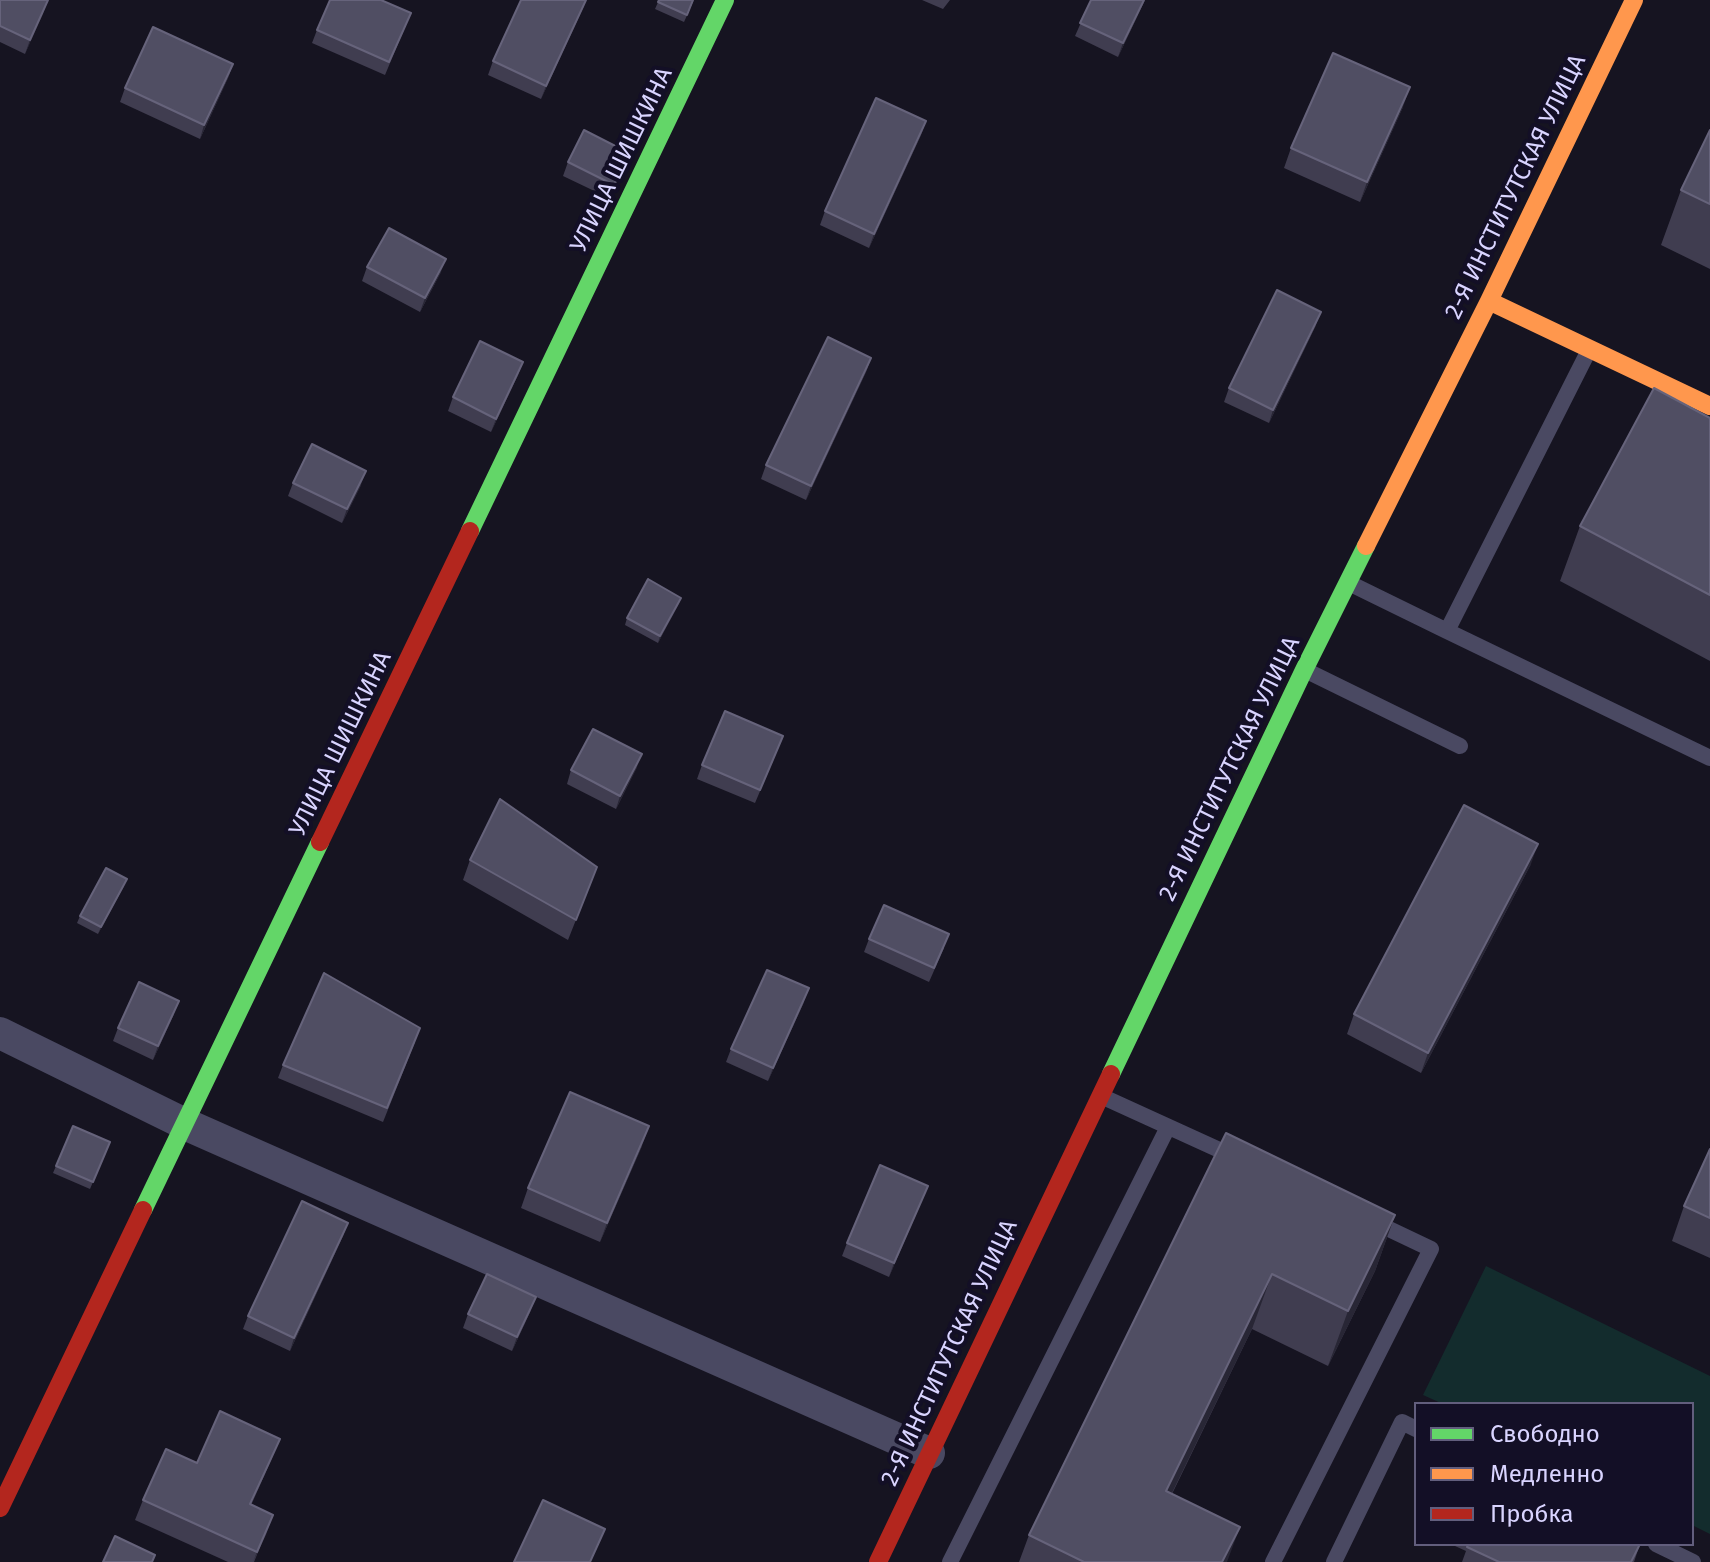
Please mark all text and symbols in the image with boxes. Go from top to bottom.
street label: 2-Я ИНСТИТУТСКАЯ УЛИЦА [1439,50,1593,324]
street label: УЛИЦА ШИШКИНА [565,63,679,257]
street label: 2-Я ИНСТИТУТСКАЯ УЛИЦА [1153,632,1307,906]
street label: УЛИЦА ШИШКИНА [284,647,398,841]
street label: 2-Я ИНСТИТУТСКАЯ УЛИЦА [876,1215,1024,1491]
legend [1414,1402,1694,1546]
text: Свободно [1490,1420,1600,1448]
text: Медленно [1490,1460,1604,1488]
text: Пробка [1490,1500,1574,1528]

